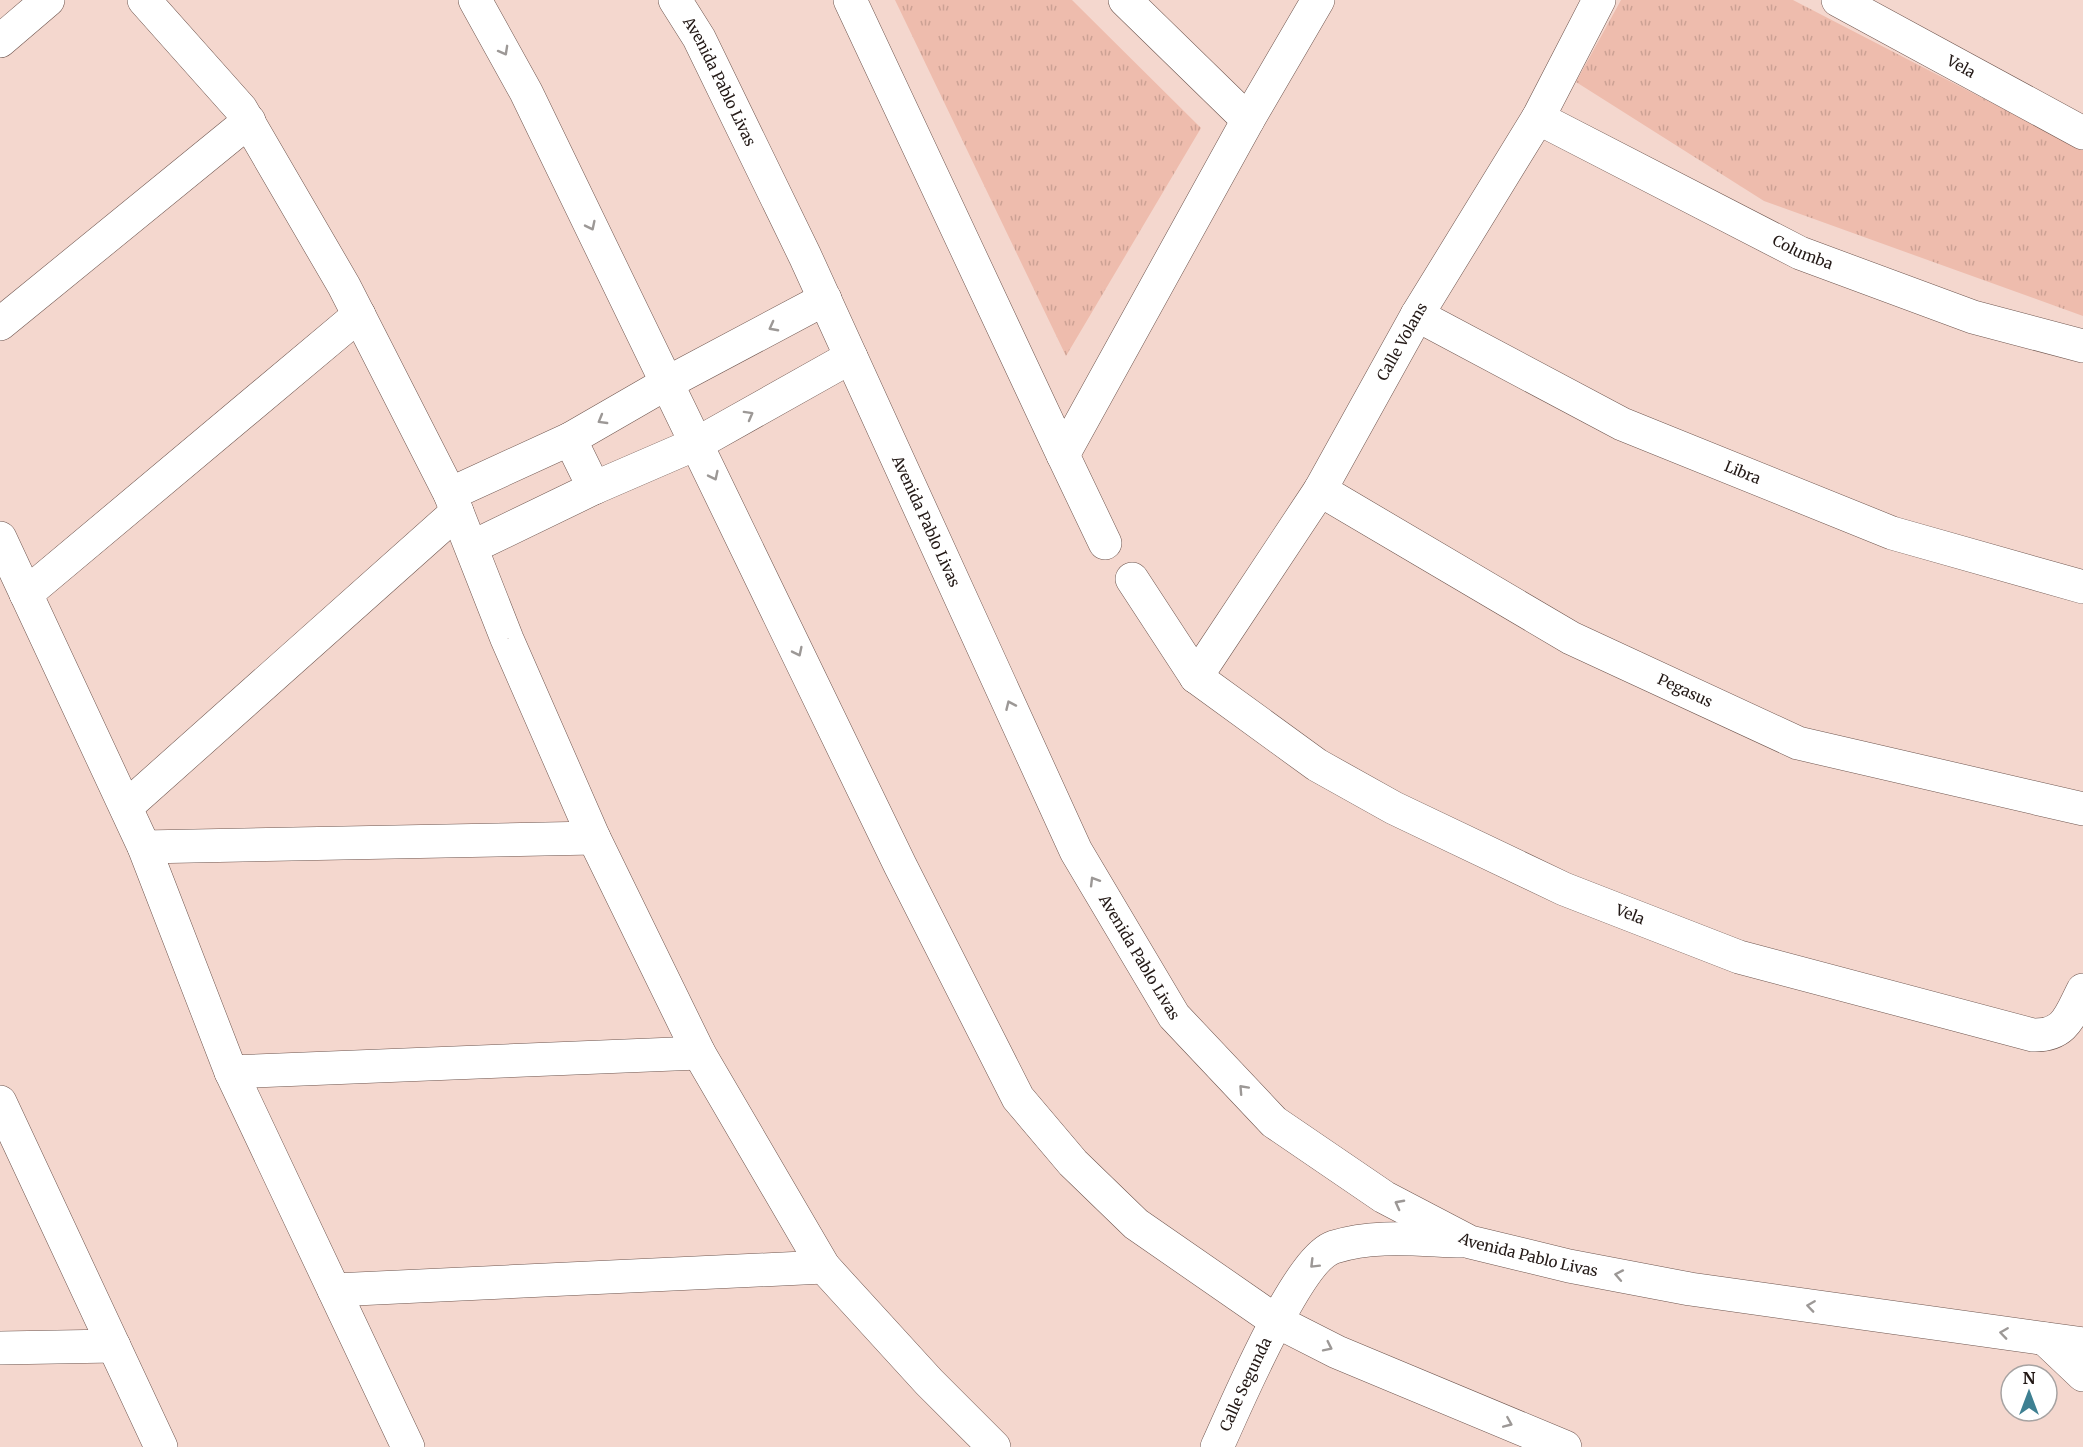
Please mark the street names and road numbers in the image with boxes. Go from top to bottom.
street label: Avenida Pablo Livas [679,12,760,149]
street label: Vela [1943,50,1979,82]
street label: Columba [1769,230,1836,273]
street label: Calle Volans [1373,299,1431,384]
street label: Avenida Pablo Livas [888,452,964,590]
street label: Libra [1722,456,1763,488]
street label: Pegasus [1655,669,1716,711]
street label: Avenida Pablo Livas [1095,890,1184,1023]
street label: Vela [1612,900,1647,928]
street label: Avenida Pablo Livas [1455,1228,1600,1280]
street label: Calle Segunda [1215,1334,1276,1434]

